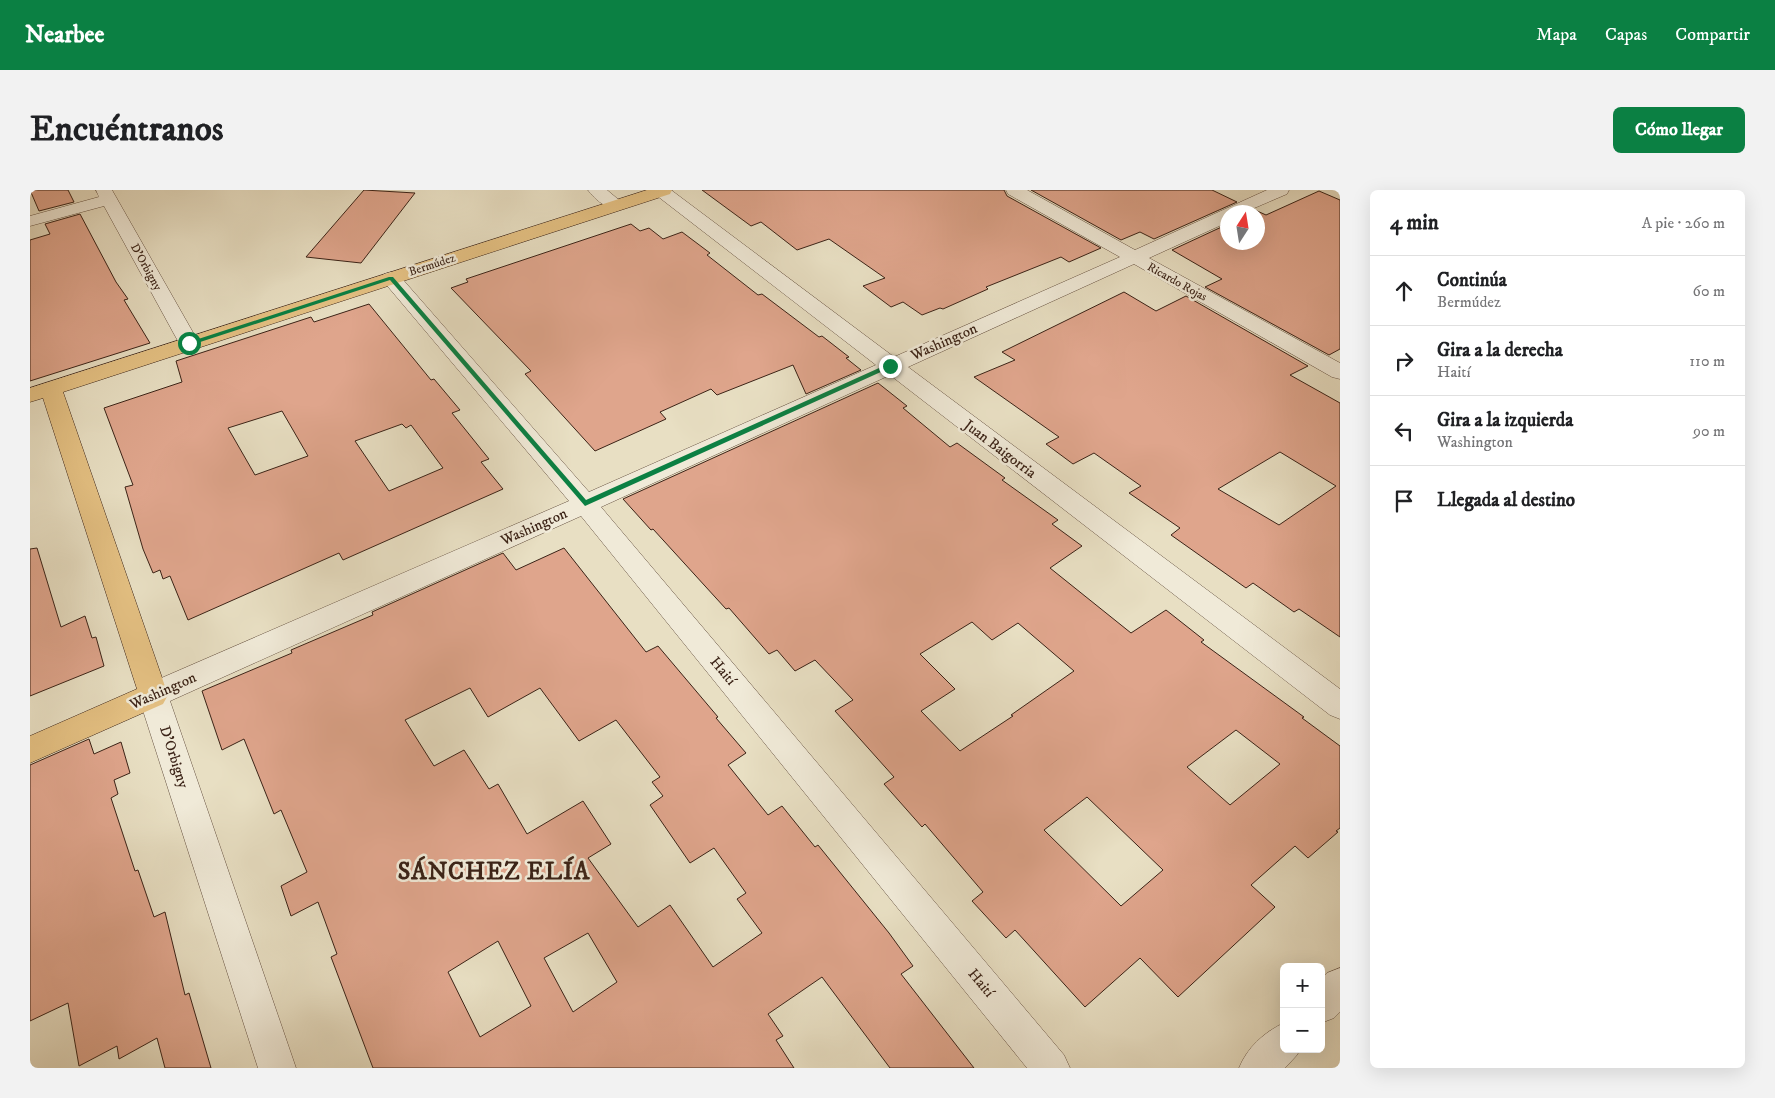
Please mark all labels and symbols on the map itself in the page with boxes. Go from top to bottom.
north arrow [1220,205,1265,250]
street label: D'Orbigny [127,241,165,293]
street label: Bermúdez [407,250,457,280]
street label: Ricardo Rojas [1145,259,1209,305]
street label: Washington [907,319,980,366]
route start [178,332,201,355]
route end [879,355,902,378]
street label: Juan Baigorria [958,414,1041,483]
street label: Washington [497,504,570,551]
street label: Haití [706,653,741,690]
street label: Washington [126,668,199,715]
street label: D'Orbigny [155,723,193,791]
district label: SÁNCHEZ ELÍA [398,856,590,887]
street label: Haití [964,965,999,1002]

